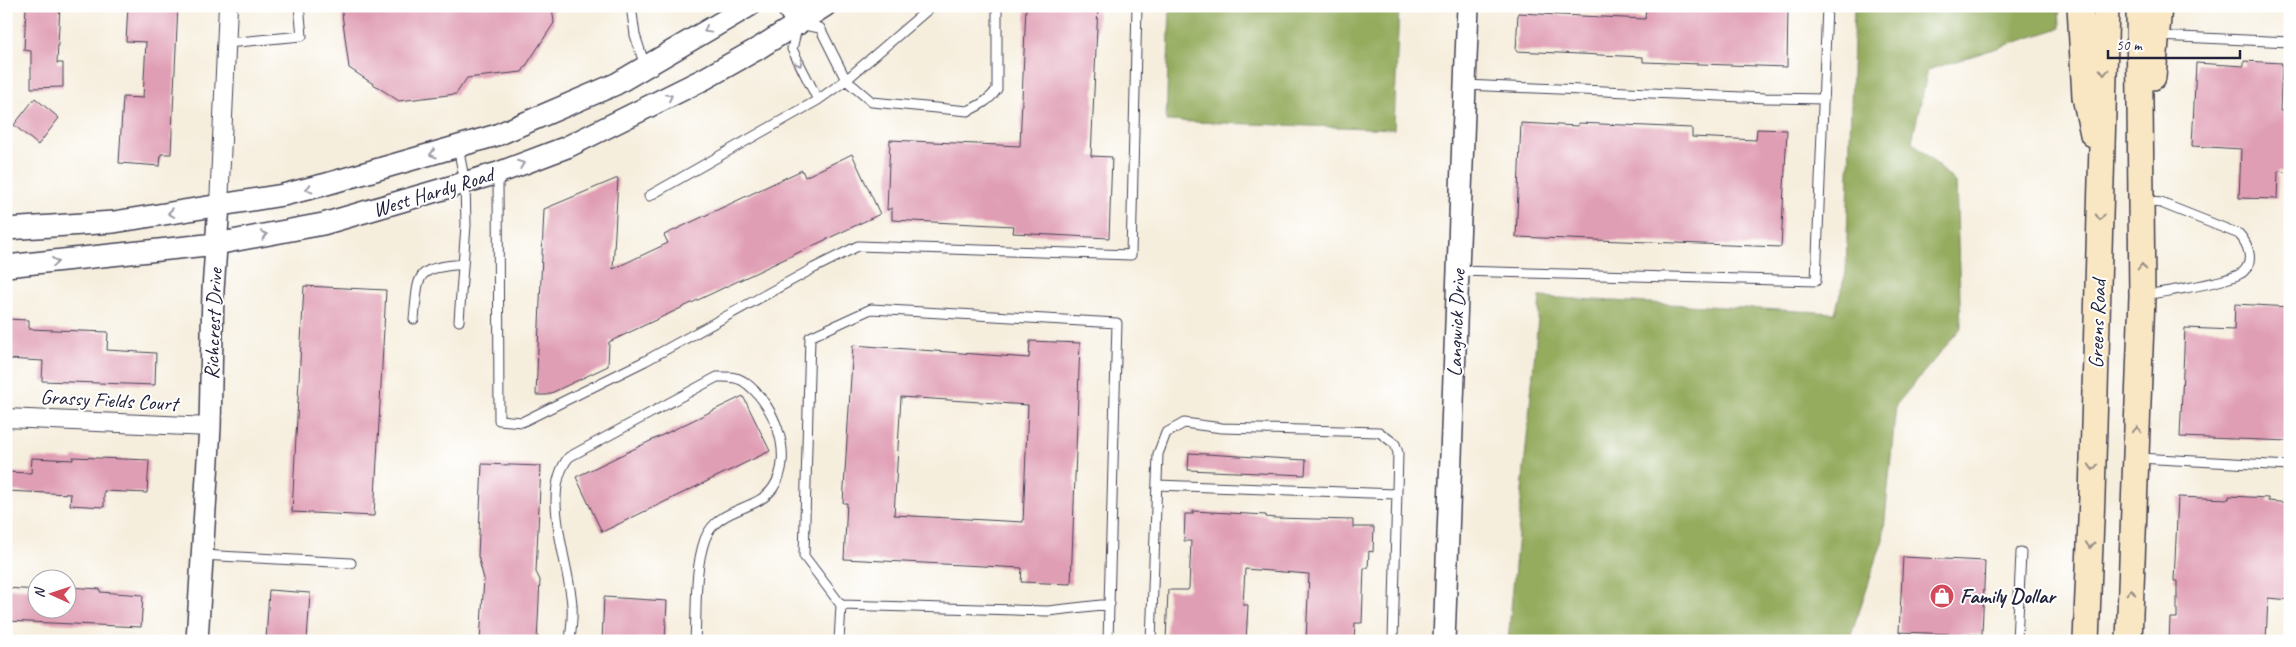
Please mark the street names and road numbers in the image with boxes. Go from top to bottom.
street label: West Hardy Road [370,161,499,223]
street label: Richcrest Drive [198,266,228,380]
street label: Langwick Drive [1441,267,1471,377]
street label: Greens Road [2082,275,2112,369]
street label: Grassy Fields Court [40,383,181,417]

